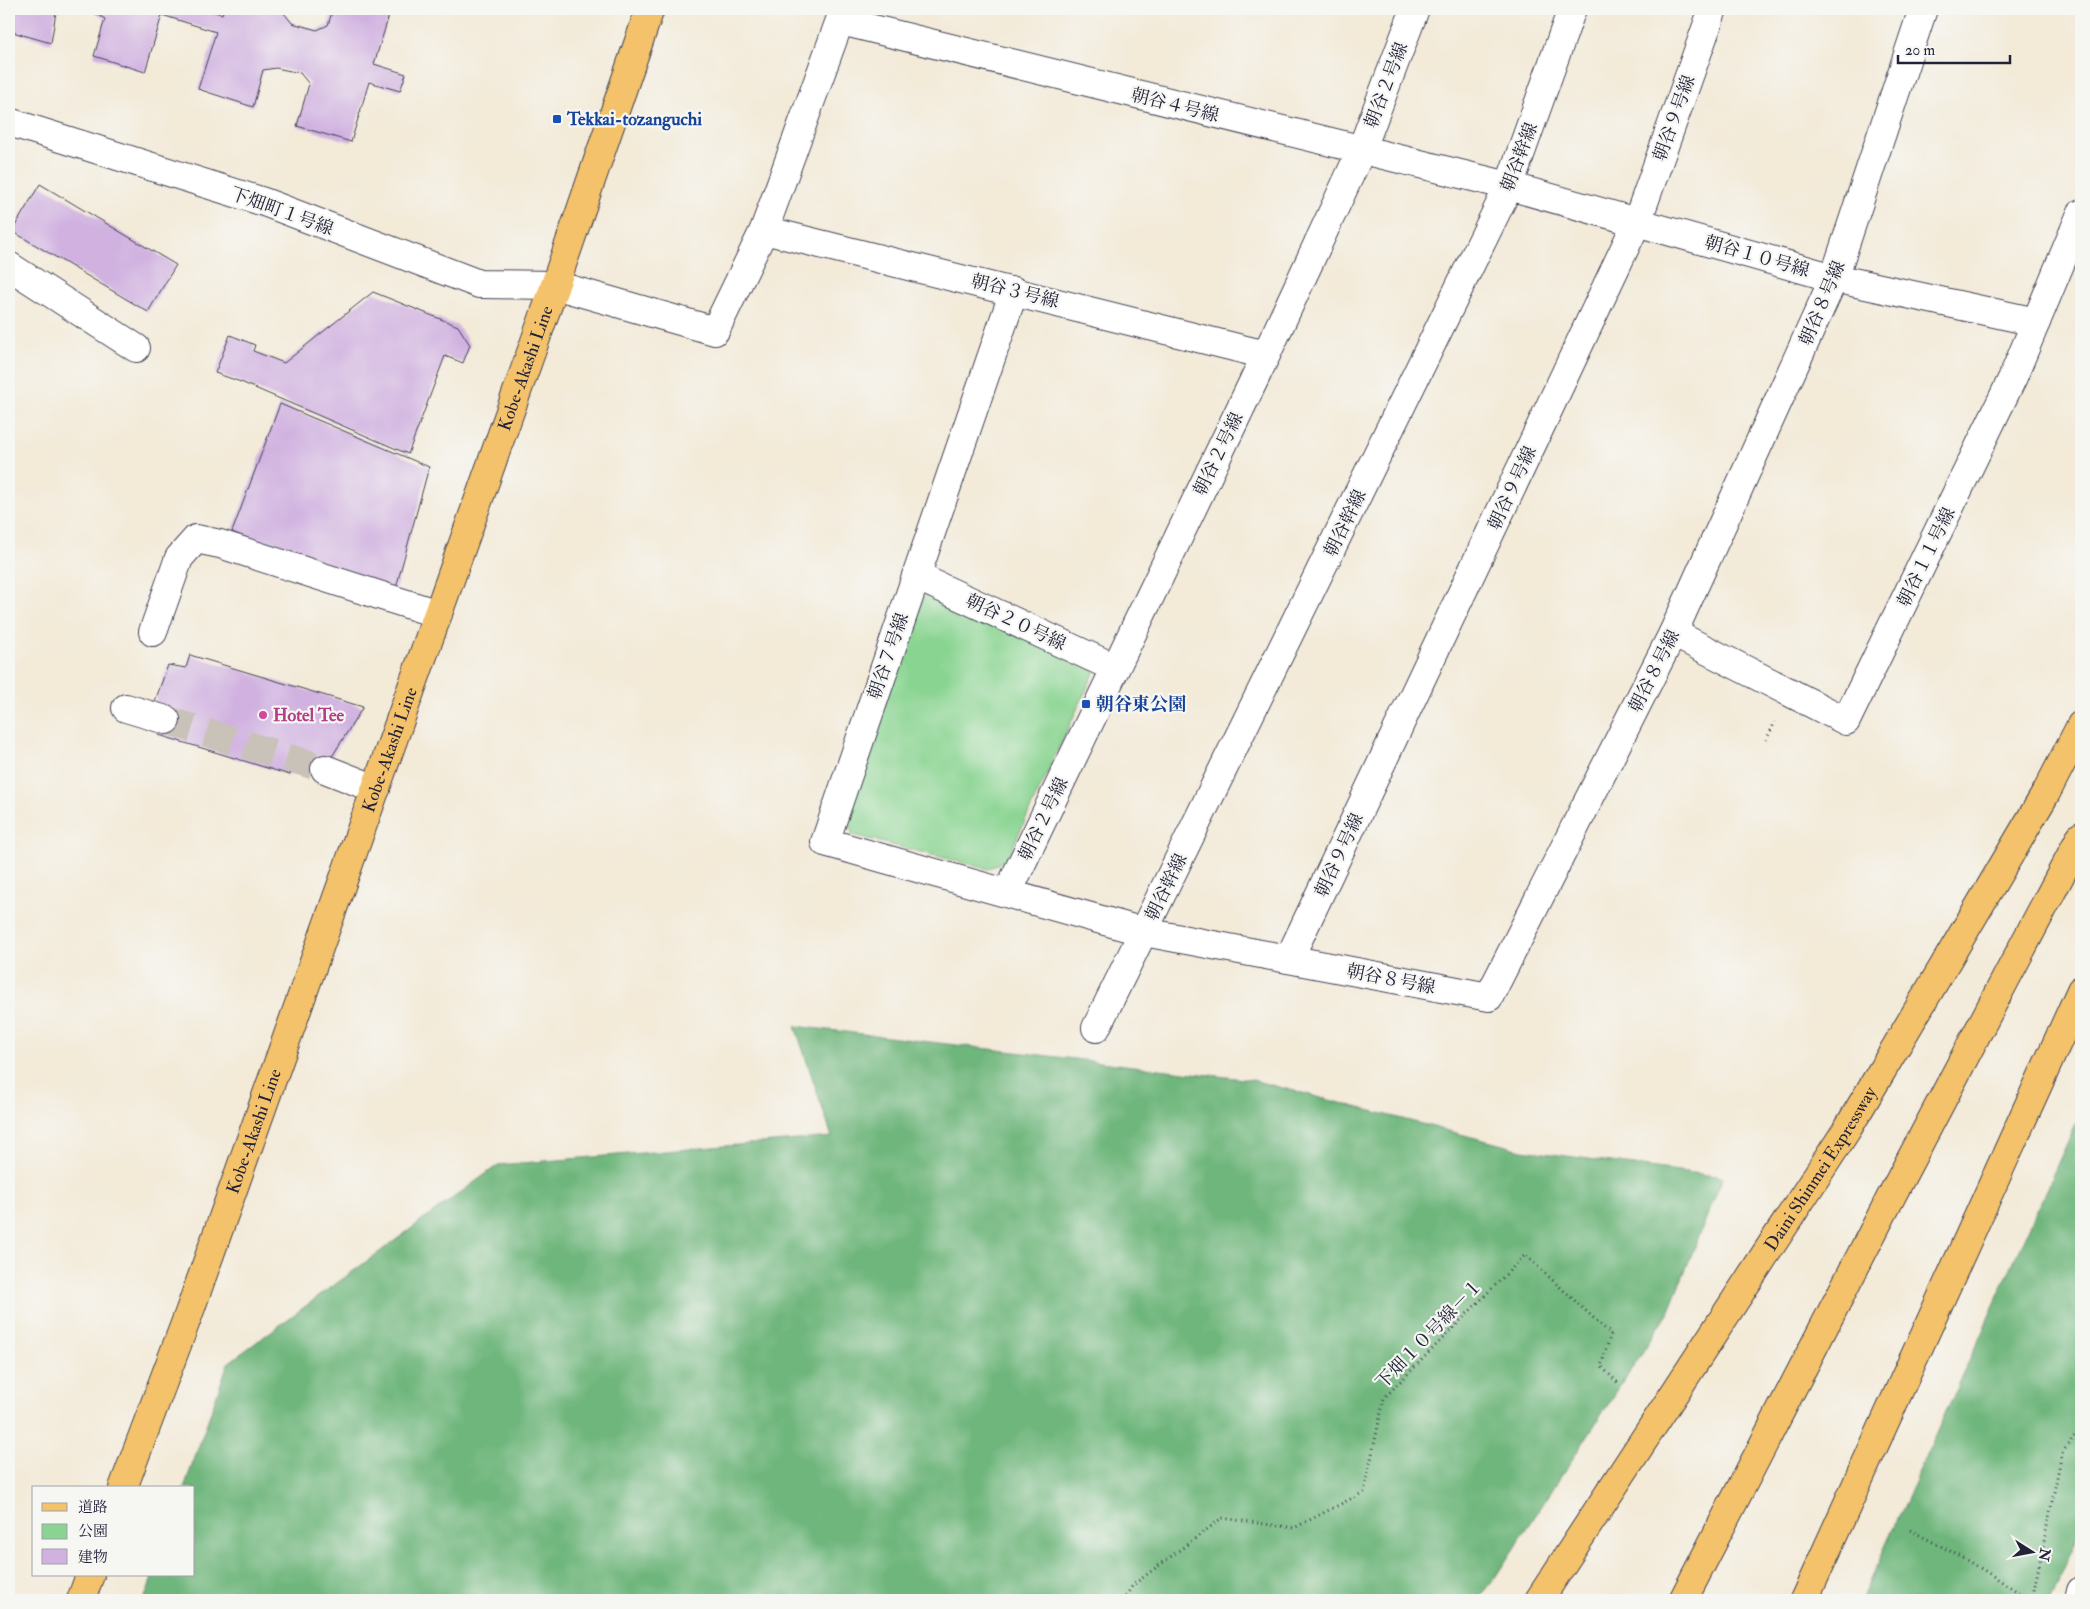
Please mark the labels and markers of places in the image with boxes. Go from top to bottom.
place label: Tekkai-tozanguchi [566,108,702,131]
marker: Tekkai-tozanguchi [551,113,563,125]
place label: 朝谷東公園 [1096,693,1186,716]
marker: 朝谷東公園 [1080,698,1092,710]
place label: Hotel Tee [273,704,345,727]
marker: Hotel Tee [257,709,269,721]

